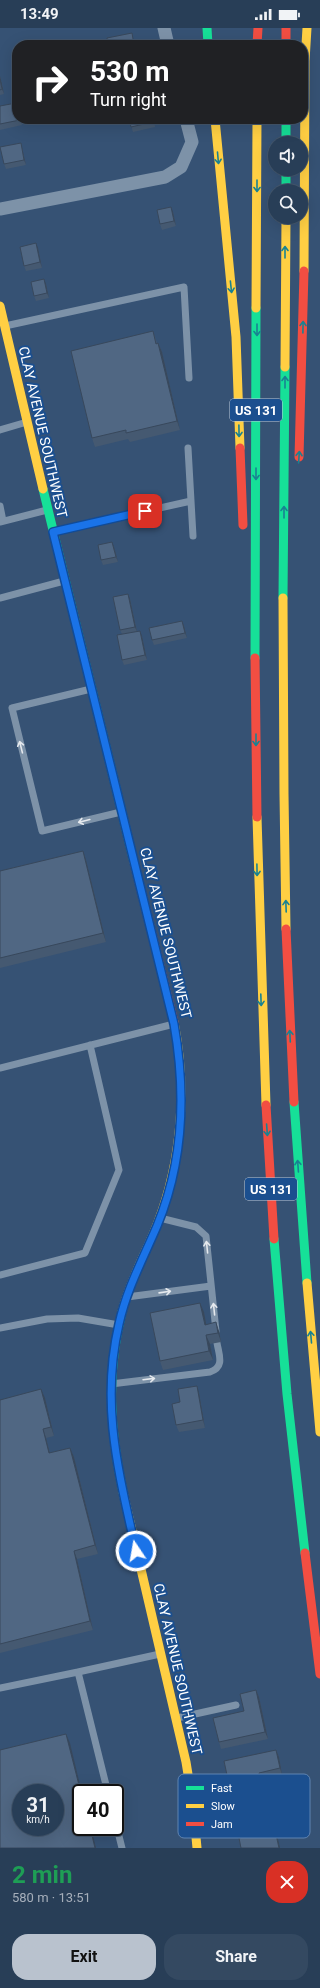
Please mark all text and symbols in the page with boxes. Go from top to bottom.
text: 13:49 [20,5,59,23]
text: 530 m [90,55,169,88]
icon: right [24,56,76,108]
text: Turn right [90,89,167,110]
map controls [268,136,308,224]
button: sound [268,136,308,176]
one-way arrow [215,151,222,164]
one-way arrow [253,179,261,192]
button: search [268,184,308,224]
one-way arrow [281,246,289,259]
one-way arrow [227,280,235,293]
one-way arrow [299,321,307,334]
one-way arrow [253,323,261,336]
street label: CLAY AVENUE SOUTHWEST [15,345,71,520]
one-way arrow [281,376,289,389]
road number: US 131 [230,399,282,421]
one-way arrow [235,424,243,437]
one-way arrow [295,451,302,464]
one-way arrow [252,467,260,480]
pin [128,494,162,528]
icon: arrive [134,500,156,522]
one-way arrow [280,506,288,519]
one-way arrow [252,733,260,746]
one-way arrow [17,740,24,753]
one-way arrow [77,817,90,825]
street label: CLAY AVENUE SOUTHWEST [137,846,195,1021]
one-way arrow [253,863,261,876]
one-way arrow [282,900,290,913]
one-way arrow [257,993,265,1006]
one-way arrow [287,1030,294,1043]
one-way arrow [263,1123,270,1136]
one-way arrow [294,1160,301,1173]
road number: US 131 [245,1178,297,1200]
one-way arrow [203,1241,211,1254]
one-way arrow [158,1288,171,1296]
one-way arrow [210,1303,217,1316]
one-way arrow [308,1331,315,1344]
one-way arrow [142,1376,155,1383]
position arrow [115,1530,157,1572]
street label: CLAY AVENUE SOUTHWEST [150,1582,206,1757]
legend [178,1774,310,1838]
text: Fast [211,1782,233,1795]
speed limit sign: 40 [72,1784,124,1836]
text: 31 [27,1793,49,1817]
text: Slow [211,1800,235,1813]
text: km/h [26,1814,50,1825]
text: Jam [211,1818,233,1831]
text: 2 min [12,1861,72,1889]
button: close [266,1861,308,1903]
text: 580 m · 13:51 [12,1890,91,1905]
button: Exit [12,1934,156,1980]
button: Share [164,1934,308,1980]

